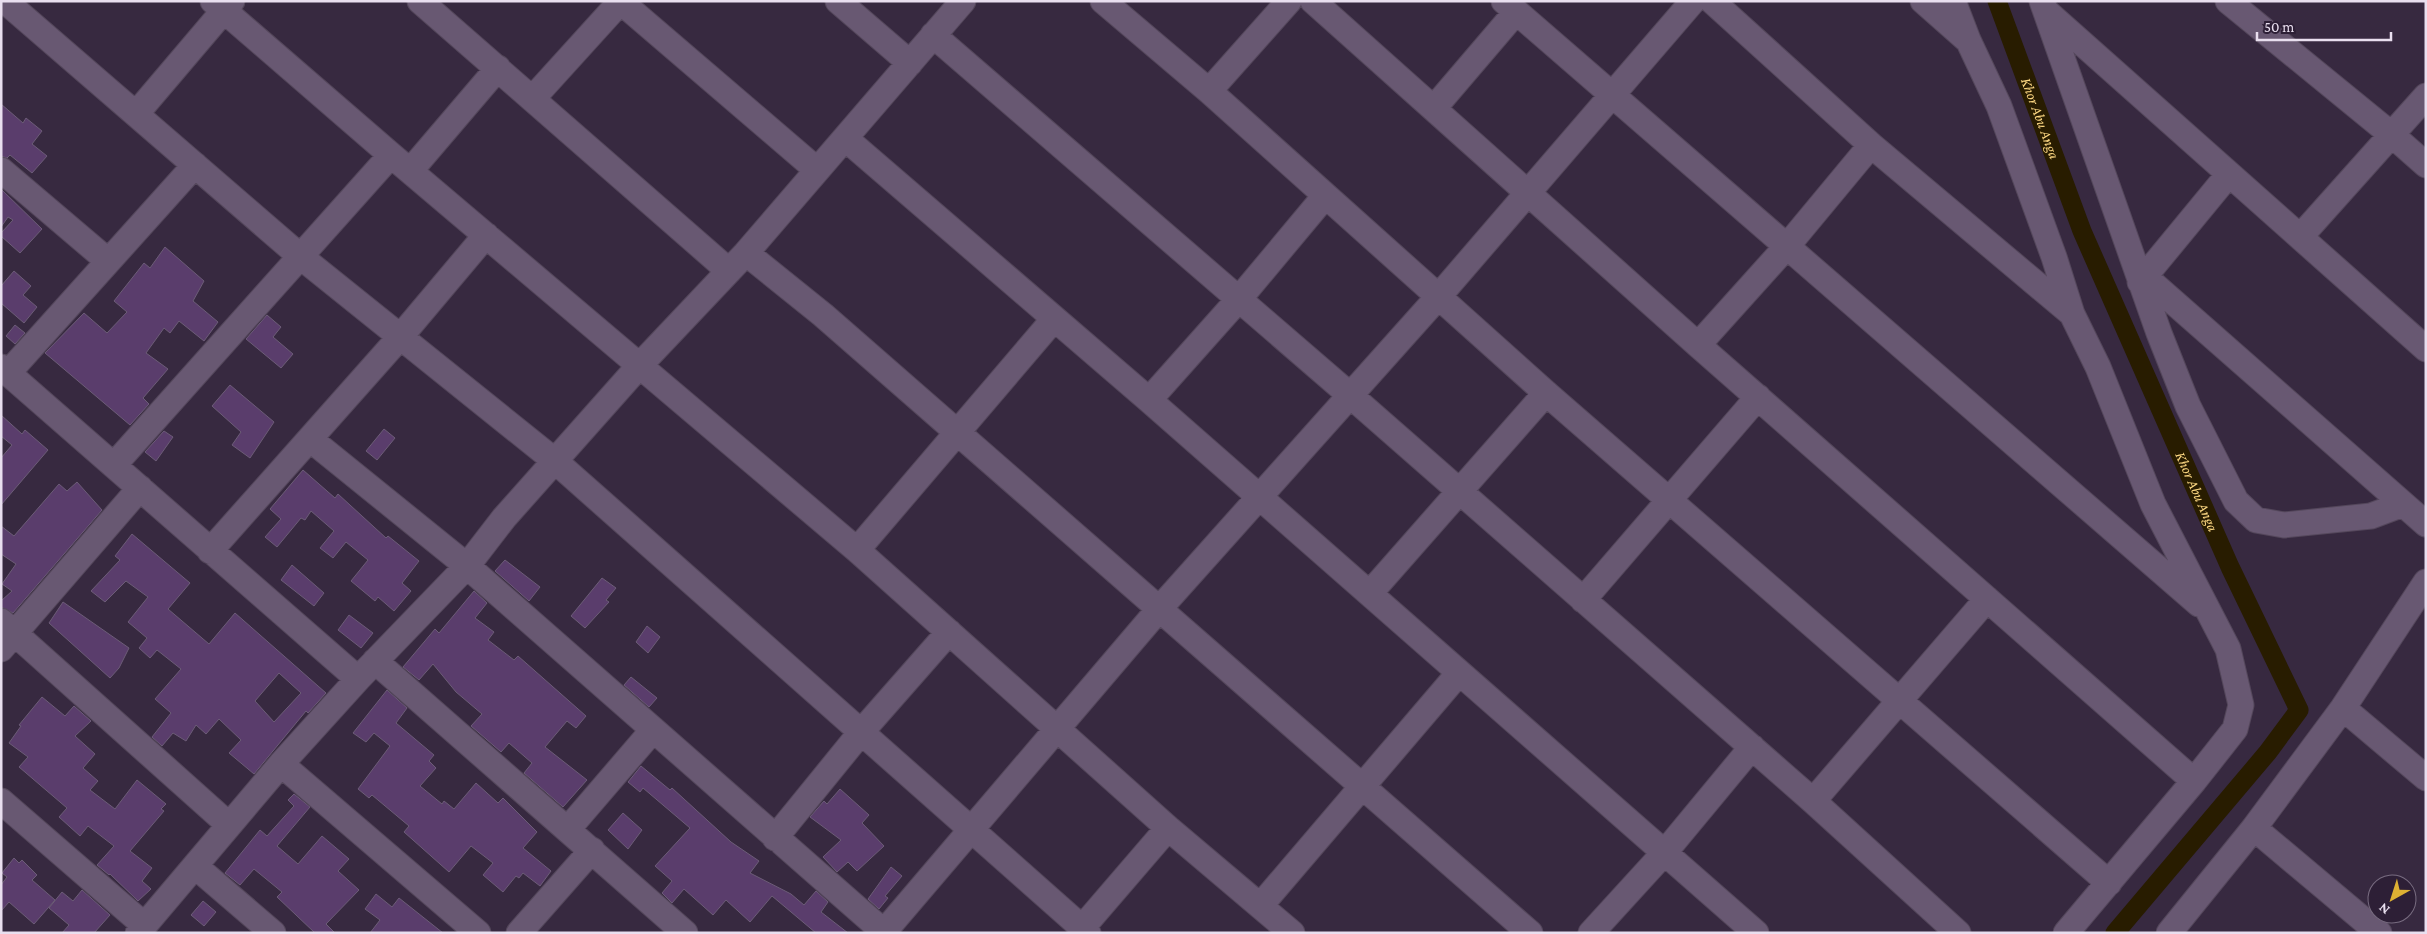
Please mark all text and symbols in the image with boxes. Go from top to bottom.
scale bar [2257,10,2391,42]
text: 50 m [2264,19,2294,35]
water label: Khor Abu Anga [2018,75,2063,161]
water label: Khor Abu Anga [2172,449,2221,534]
north arrow [2367,874,2417,924]
text: N [2375,900,2393,918]

